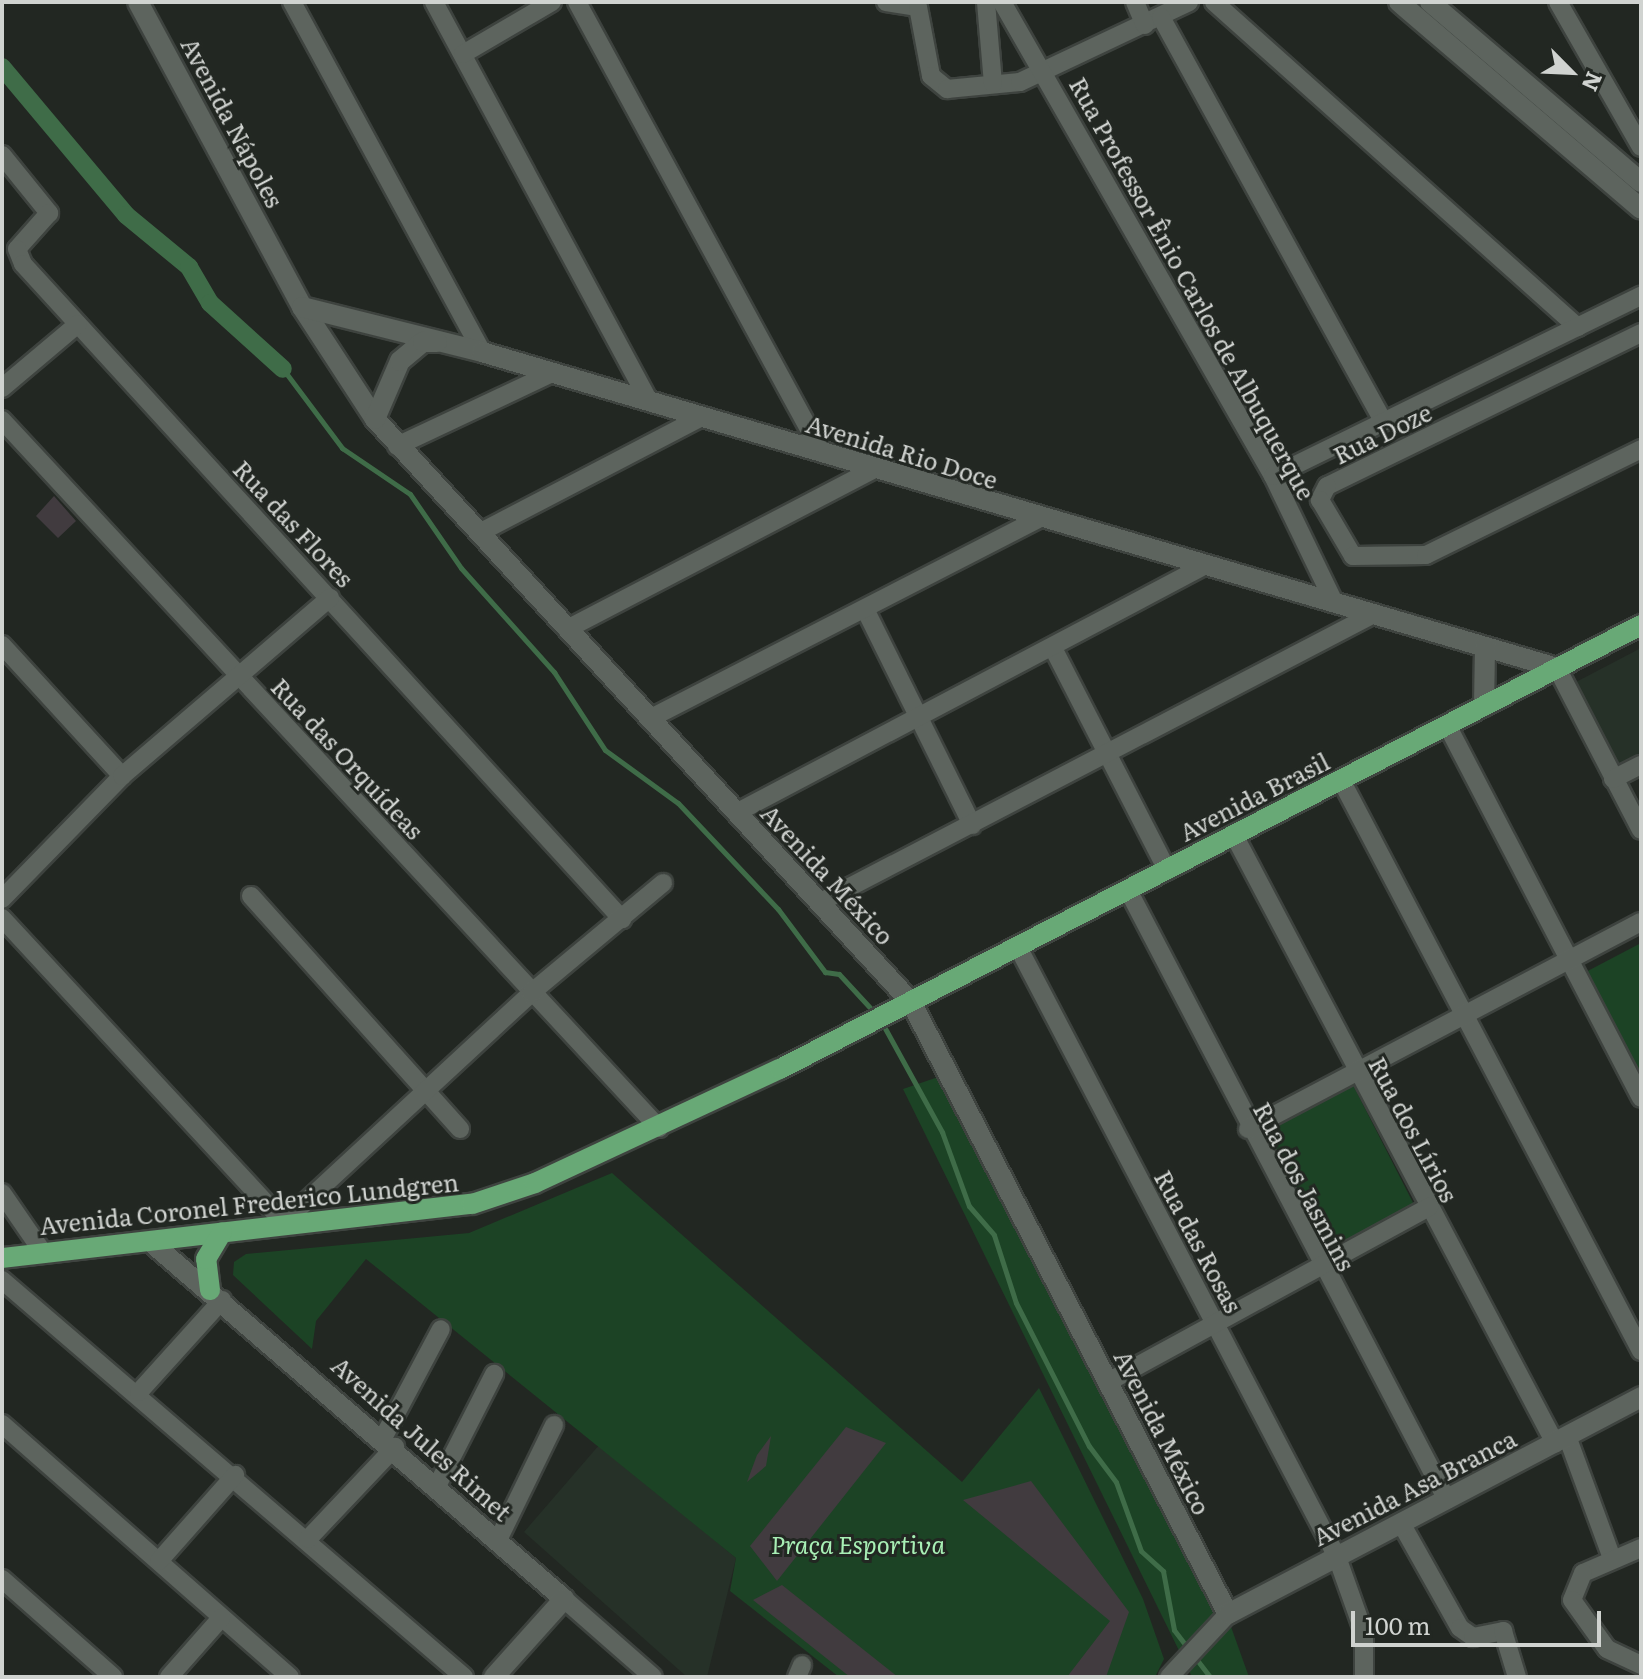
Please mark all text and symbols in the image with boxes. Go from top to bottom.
street label: Avenida Nápoles [176,32,290,212]
north arrow [1531,32,1611,112]
text: N [1575,67,1612,97]
street label: Rua Professor Ênio Carlos de Albuquerque [1064,72,1322,504]
street label: Rua Doze [1328,397,1436,469]
street label: Avenida Rio Doce [803,408,1001,494]
street label: Rua das Flores [228,454,360,592]
street label: Rua das Orquídeas [266,672,430,844]
street label: Avenida Brasil [1174,746,1334,846]
street label: Avenida México [756,798,900,950]
street label: Rua dos Lírios [1364,1051,1464,1207]
street label: Rua dos Jasmins [1248,1097,1362,1275]
street label: Rua das Rosas [1149,1165,1249,1317]
street label: Avenida Coronel Frederico Lundgren [38,1167,460,1239]
street label: Avenida México [1109,1345,1217,1519]
street label: Avenida Jules Rimet [326,1350,518,1526]
street label: Avenida Asa Branca [1308,1423,1520,1551]
park label: Praça Esportiva [771,1530,945,1558]
scale bar [1355,1595,1605,1645]
text: 100 m [1365,1607,1431,1642]

